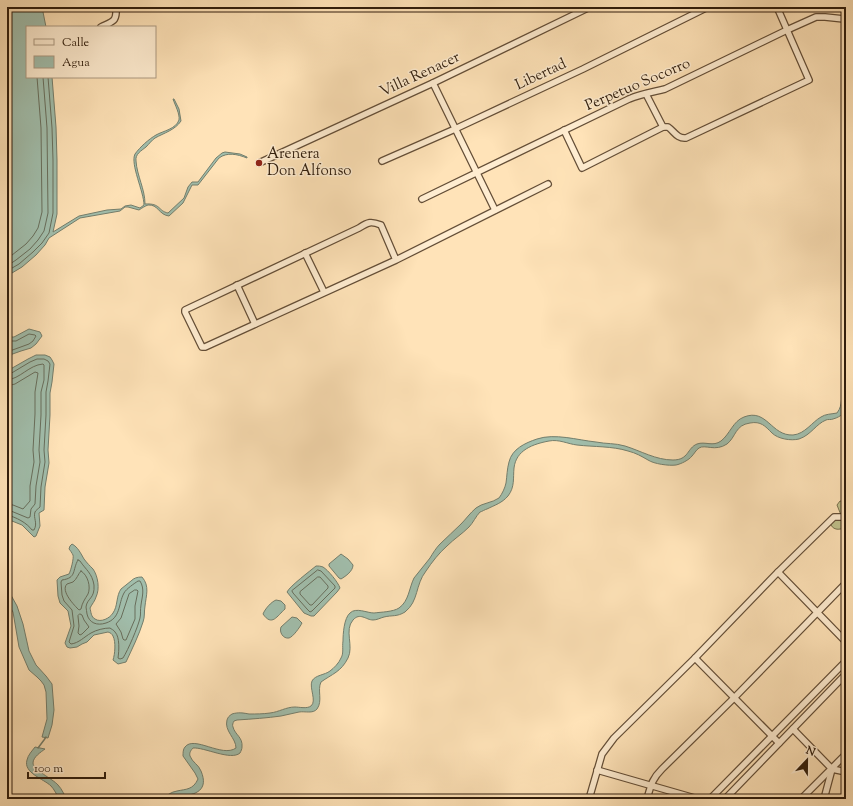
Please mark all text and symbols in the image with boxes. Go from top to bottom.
legend [26,26,156,78]
text: Calle [62,34,90,52]
street label: Villa Renacer [376,47,464,103]
street label: Perpetuo Socorro [582,53,694,117]
text: Agua [62,54,90,72]
street label: Libertad [512,54,571,96]
place label: Arenera Don Alfonso [267,144,352,182]
marker: Arenera Don Alfonso [254,158,264,168]
north arrow [787,740,827,780]
text: N [802,742,818,761]
scale bar [28,754,105,780]
text: 100 m [34,760,63,778]

